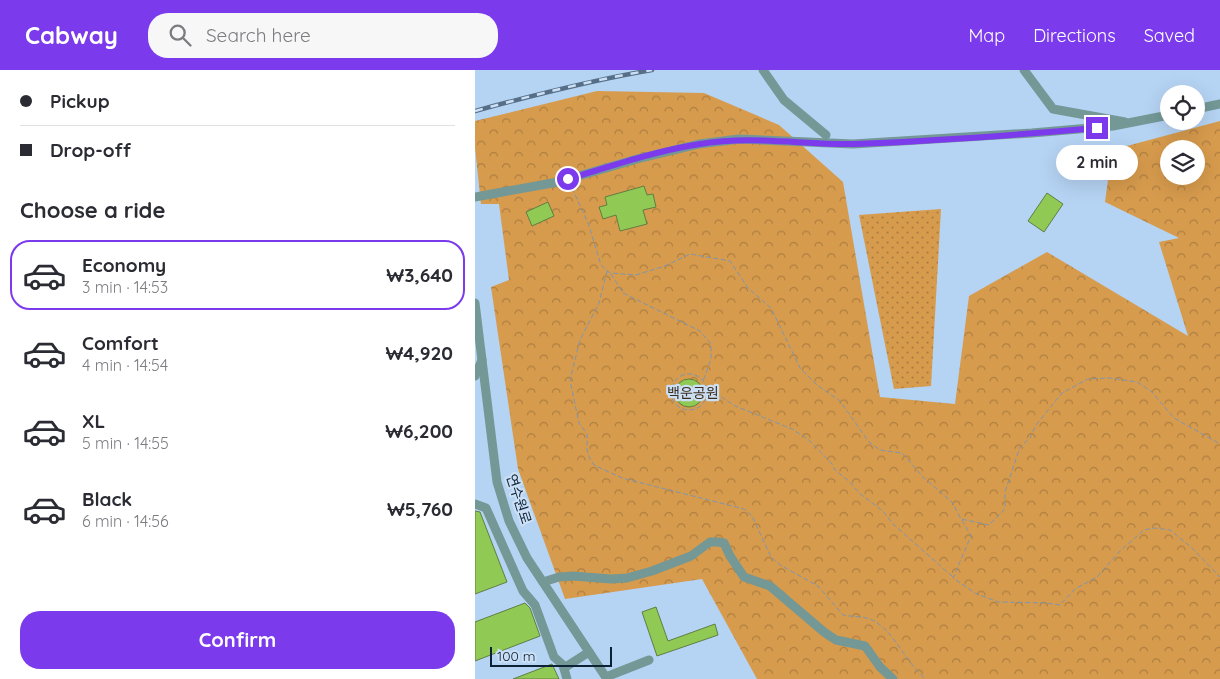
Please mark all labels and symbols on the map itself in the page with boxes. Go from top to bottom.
route end [1086,117,1108,139]
callout: 2 min [1056,146,1138,180]
route start [557,168,579,190]
park label: 백운공원 [667,384,719,402]
street label: 연수원로 [502,472,536,526]
scale bar [490,644,613,667]

